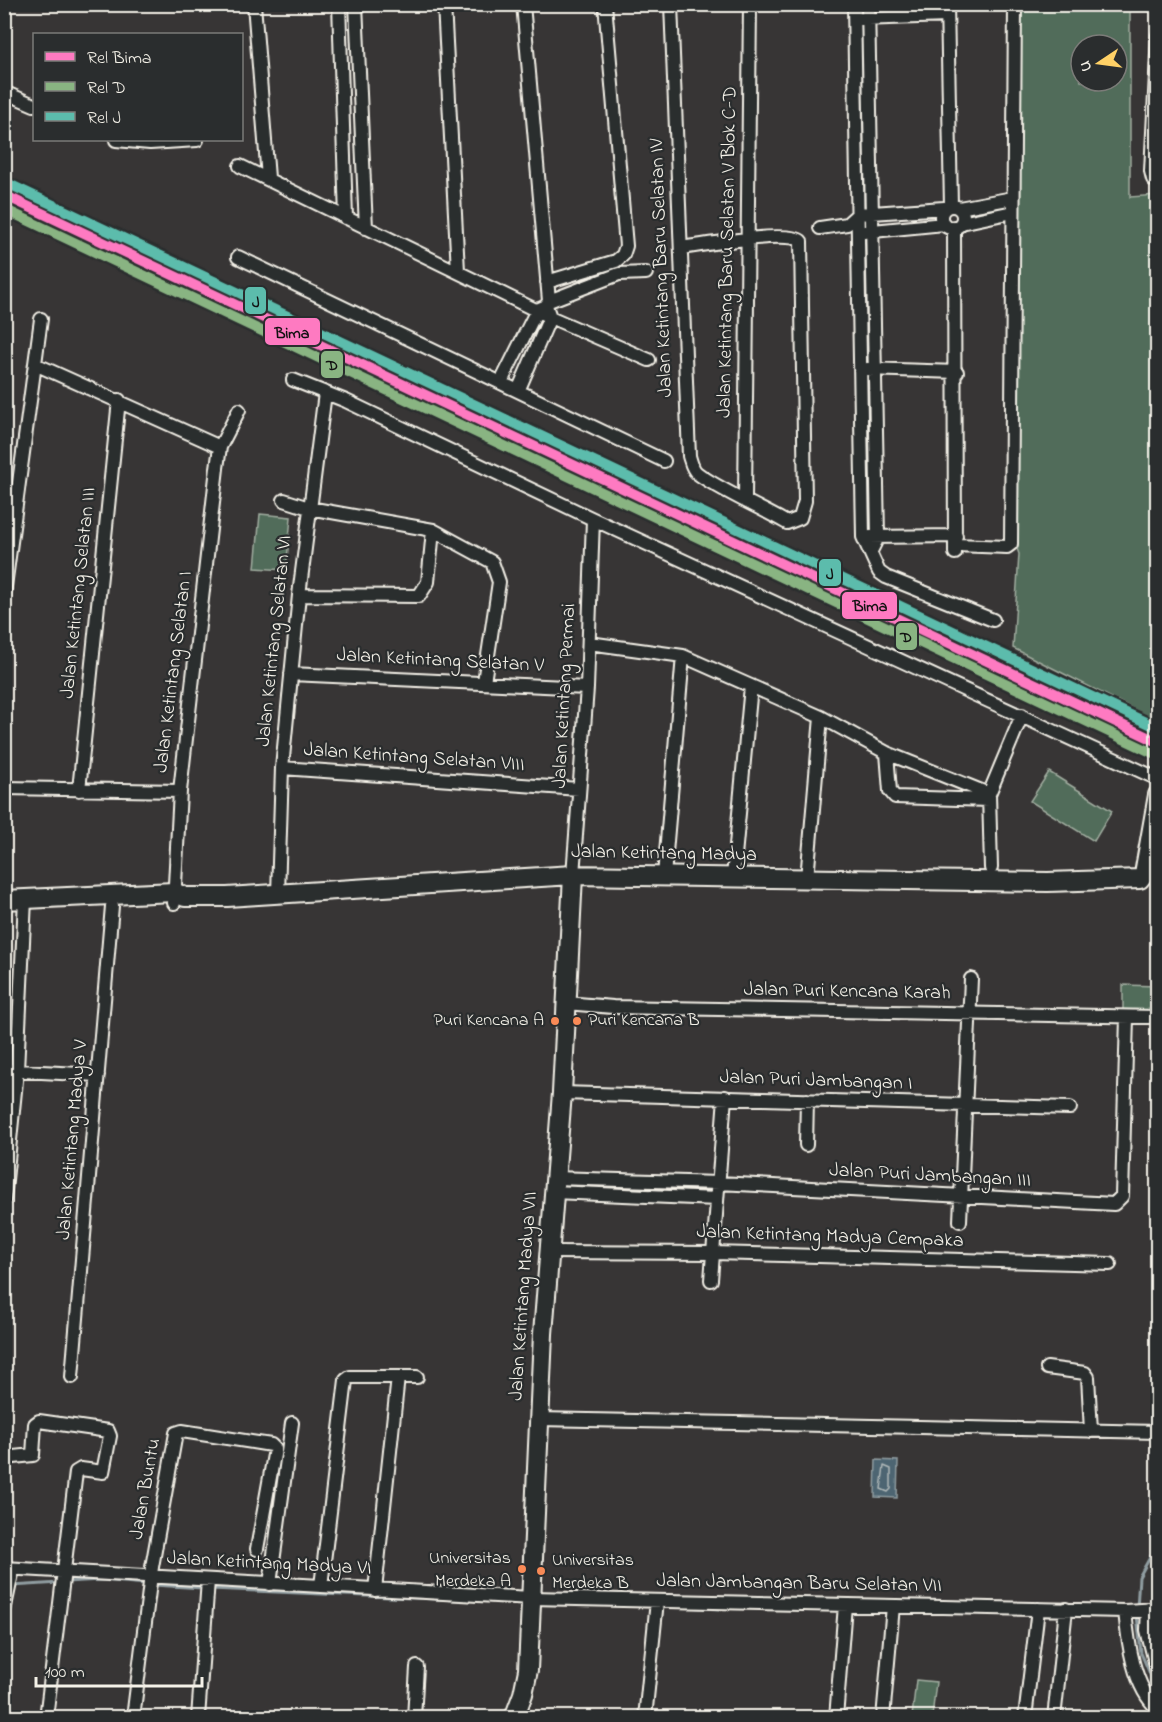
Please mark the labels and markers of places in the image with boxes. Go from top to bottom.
place label: Puri Kencana A [434,1008,544,1034]
place label: Puri Kencana B [588,1008,700,1034]
marker: Puri Kencana A [549,1015,561,1027]
marker: Puri Kencana B [571,1015,583,1027]
place label: Universitas Merdeka A [429,1546,511,1595]
place label: Universitas Merdeka B [552,1548,634,1597]
marker: Universitas Merdeka A [516,1563,528,1575]
marker: Universitas Merdeka B [535,1565,547,1577]

